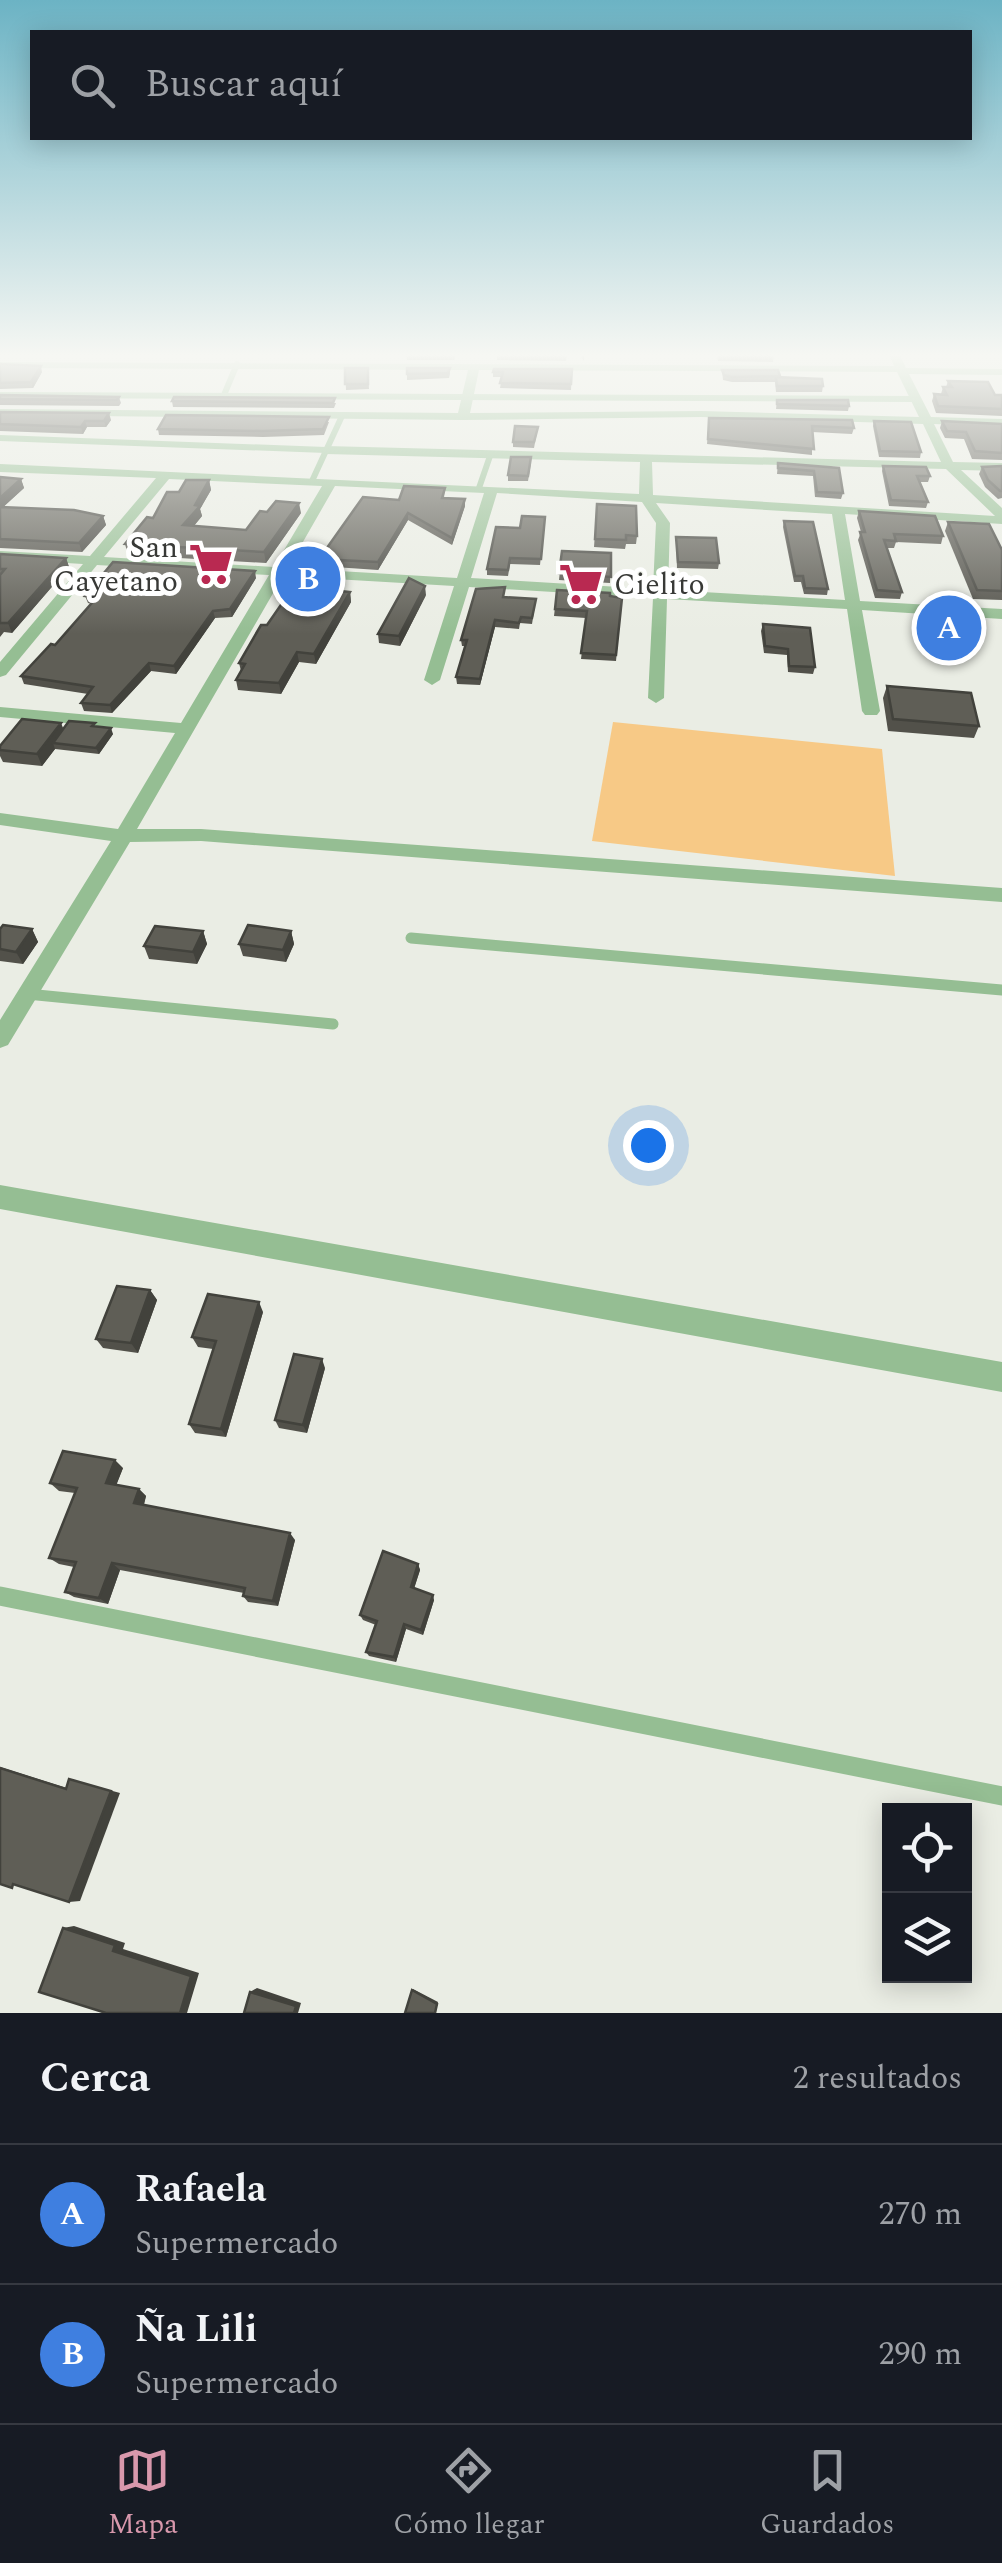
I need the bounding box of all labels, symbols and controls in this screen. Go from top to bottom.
search box [30,30,972,140]
text: Buscar aquí [145,56,342,114]
icon: search [65,58,120,113]
place label: San Cayetano [54,525,178,605]
supermarket icon: San Cayetano [187,540,235,588]
pin: B [276,542,340,616]
supermarket icon: Cielito [557,560,605,608]
place label: Cielito [614,562,705,608]
pin: A [916,590,982,666]
your location [623,1120,674,1171]
map controls [882,1803,972,1983]
button: locate [882,1803,972,1893]
button: layers [882,1893,972,1983]
text: Cerca [40,2047,151,2110]
text: 2 resultados [793,2054,962,2103]
text: Rafaela [135,2161,267,2219]
text: A [60,2190,85,2239]
text: 270 m [878,2190,962,2239]
text: Supermercado [135,2219,338,2268]
text: Ña Lili [135,2301,257,2359]
text: B [61,2330,84,2379]
text: 290 m [878,2330,962,2379]
text: Supermercado [135,2359,338,2408]
tab: Mapa [108,2443,178,2546]
tab: Cómo llegar [393,2443,545,2546]
tab: Guardados [760,2443,894,2546]

